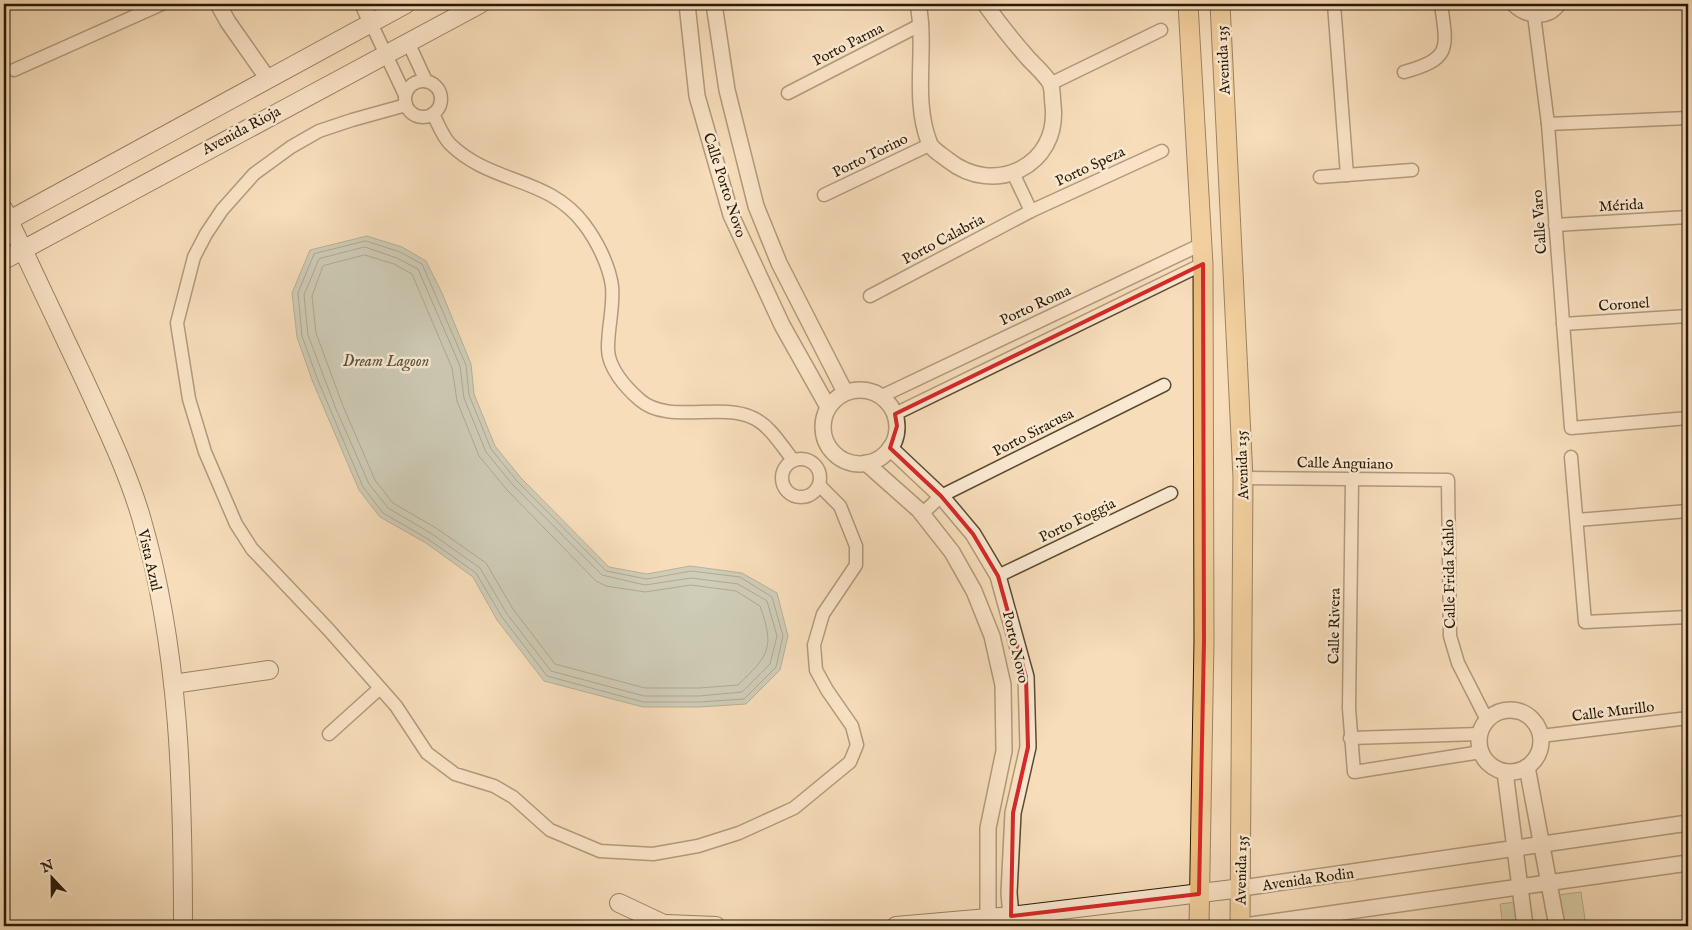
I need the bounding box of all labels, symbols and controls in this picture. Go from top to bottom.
street label: Porto Parma [810,18,887,70]
street label: Avenida 135 [1212,24,1235,96]
street label: Avenida Rioja [198,102,284,160]
street label: Porto Torino [829,129,911,182]
street label: Calle Porto Novo [699,130,750,240]
street label: Porto Speza [1052,142,1128,191]
street label: Calle Varo [1528,189,1551,255]
street label: Mérida [1598,195,1644,216]
street label: Porto Calabria [899,210,988,269]
street label: Porto Roma [997,281,1074,330]
street label: Coronel [1598,293,1651,316]
water label: Dream Lagoon [343,352,429,372]
street label: Porto Siracusa [990,404,1077,461]
street label: Avenida 135 [1232,429,1253,501]
street label: Calle Anguiano [1297,453,1393,474]
street label: Porto Foggia [1036,494,1119,547]
street label: Calle Frida Kahlo [1439,519,1460,629]
street label: Vista Azul [133,526,166,594]
street label: Calle Rivera [1324,587,1345,664]
street label: Porto Novo [998,609,1033,685]
street label: Calle Murillo [1571,697,1655,726]
street label: Avenida 135 [1231,834,1252,906]
north arrow [28,852,78,902]
text: N [38,856,56,878]
street label: Avenida Rodin [1260,864,1355,895]

